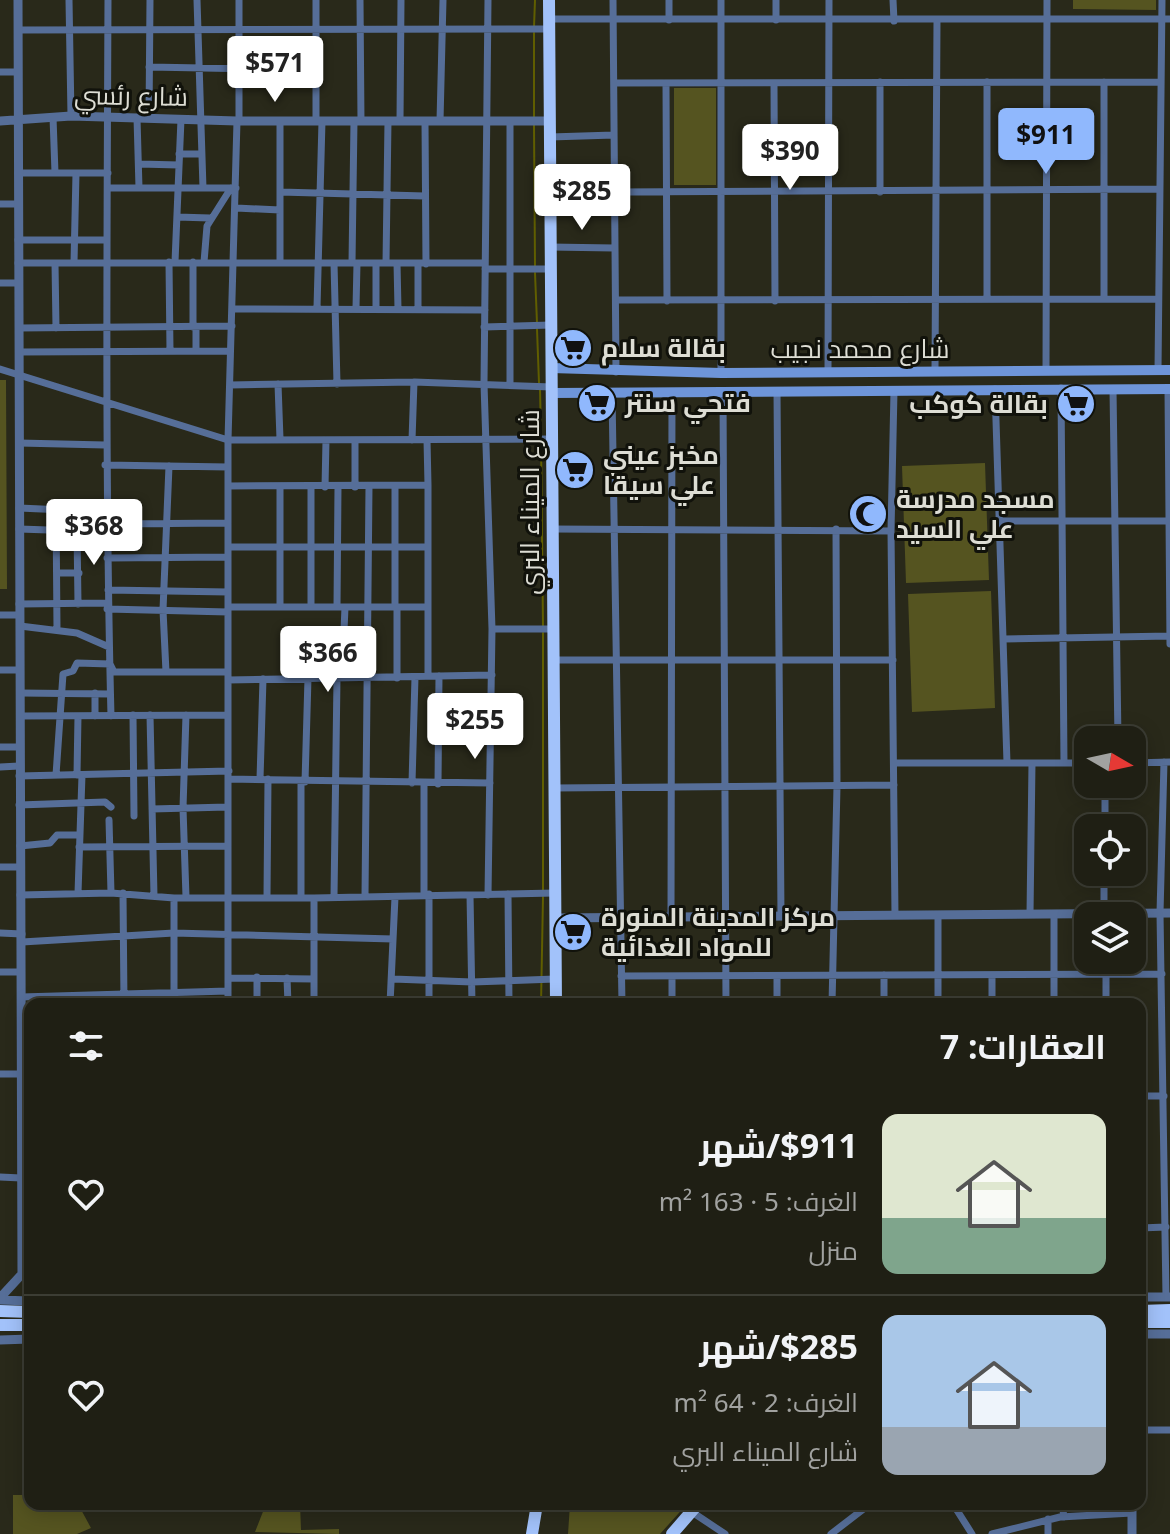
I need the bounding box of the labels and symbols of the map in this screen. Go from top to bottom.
pin: $571 [228,36,322,104]
street label: شارع رئسي [74,76,188,116]
pin: $911 [999,108,1093,176]
pin: $390 [743,124,837,192]
pin: $285 [535,164,629,232]
supermarket icon: بقالة سلام [552,327,594,369]
place label: بقالة سلام [601,329,726,366]
street label: شارع محمد نجيب [770,330,950,366]
supermarket icon: فتحي سنتر [576,382,618,424]
supermarket icon: بقالة كوكب [1055,383,1097,425]
place label: فتحي سنتر [624,384,751,424]
place label: بقالة كوكب [909,385,1048,421]
street label: شارع الميناء البري [511,409,550,595]
place label: مخبز عيني علي سيقا [603,436,719,506]
supermarket icon: مخبز عيني علي سيقا [554,449,596,491]
place label: مسجد مدرسة علي السيد [896,480,1055,550]
mosque icon: مسجد مدرسة علي السيد [847,493,889,535]
pin: $368 [47,499,141,567]
pin: $366 [281,626,375,694]
pin: $255 [428,693,522,761]
north arrow [1074,726,1146,798]
place label: مركز المدينة المنورة للمواد الغذائية [601,898,835,964]
supermarket icon: مركز المدينة المنورة للمواد الغذائية [552,911,594,953]

